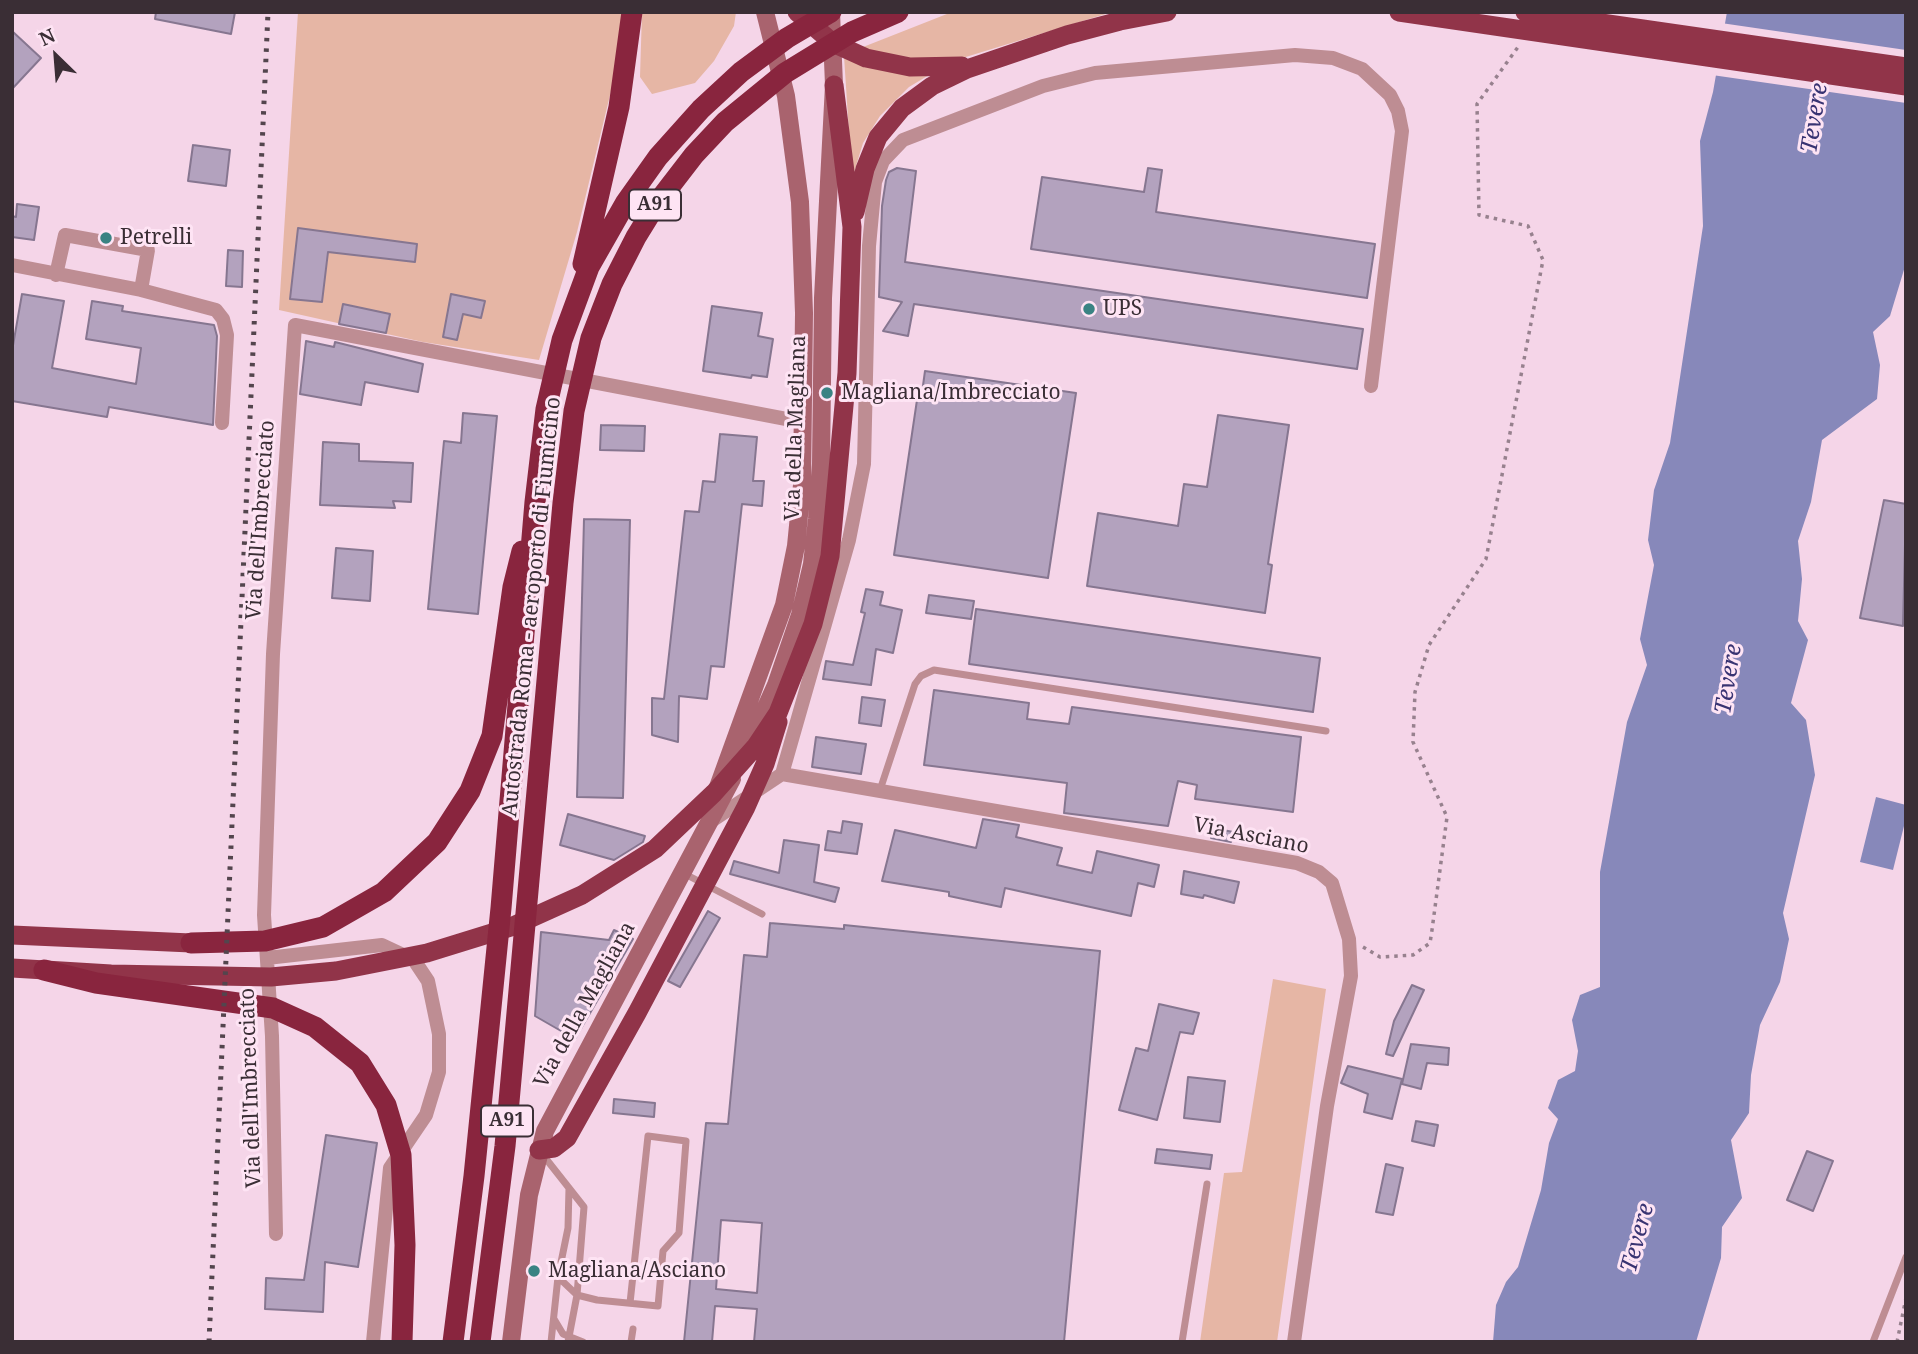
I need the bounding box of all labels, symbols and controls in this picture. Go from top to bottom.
north arrow [21,21,91,91]
text: N [35,22,59,52]
water label: Tevere [1796,81,1834,155]
road number: A91 [629,190,681,220]
place label: Petrelli [120,225,192,251]
marker: Petrelli [98,230,114,246]
place label: UPS [1103,296,1142,322]
marker: UPS [1081,301,1097,317]
street label: Via della Magliana [780,335,812,521]
place label: Magliana/Imbrecciato [841,380,1061,406]
marker: Magliana/Imbrecciato [819,385,835,401]
street label: Autostrada Roma - aeroporto di Fiumicino [497,396,567,818]
street label: Via dell'Imbrecciato [241,419,281,621]
water label: Tevere [1710,642,1748,716]
street label: Via Asciano [1191,812,1311,860]
street label: Via della Magliana [529,918,641,1092]
street label: Via dell'Imbrecciato [235,988,267,1188]
road number: A91 [481,1106,533,1136]
water label: Tevere [1616,1201,1660,1275]
place label: Magliana/Asciano [548,1258,726,1284]
marker: Magliana/Asciano [526,1263,542,1279]

